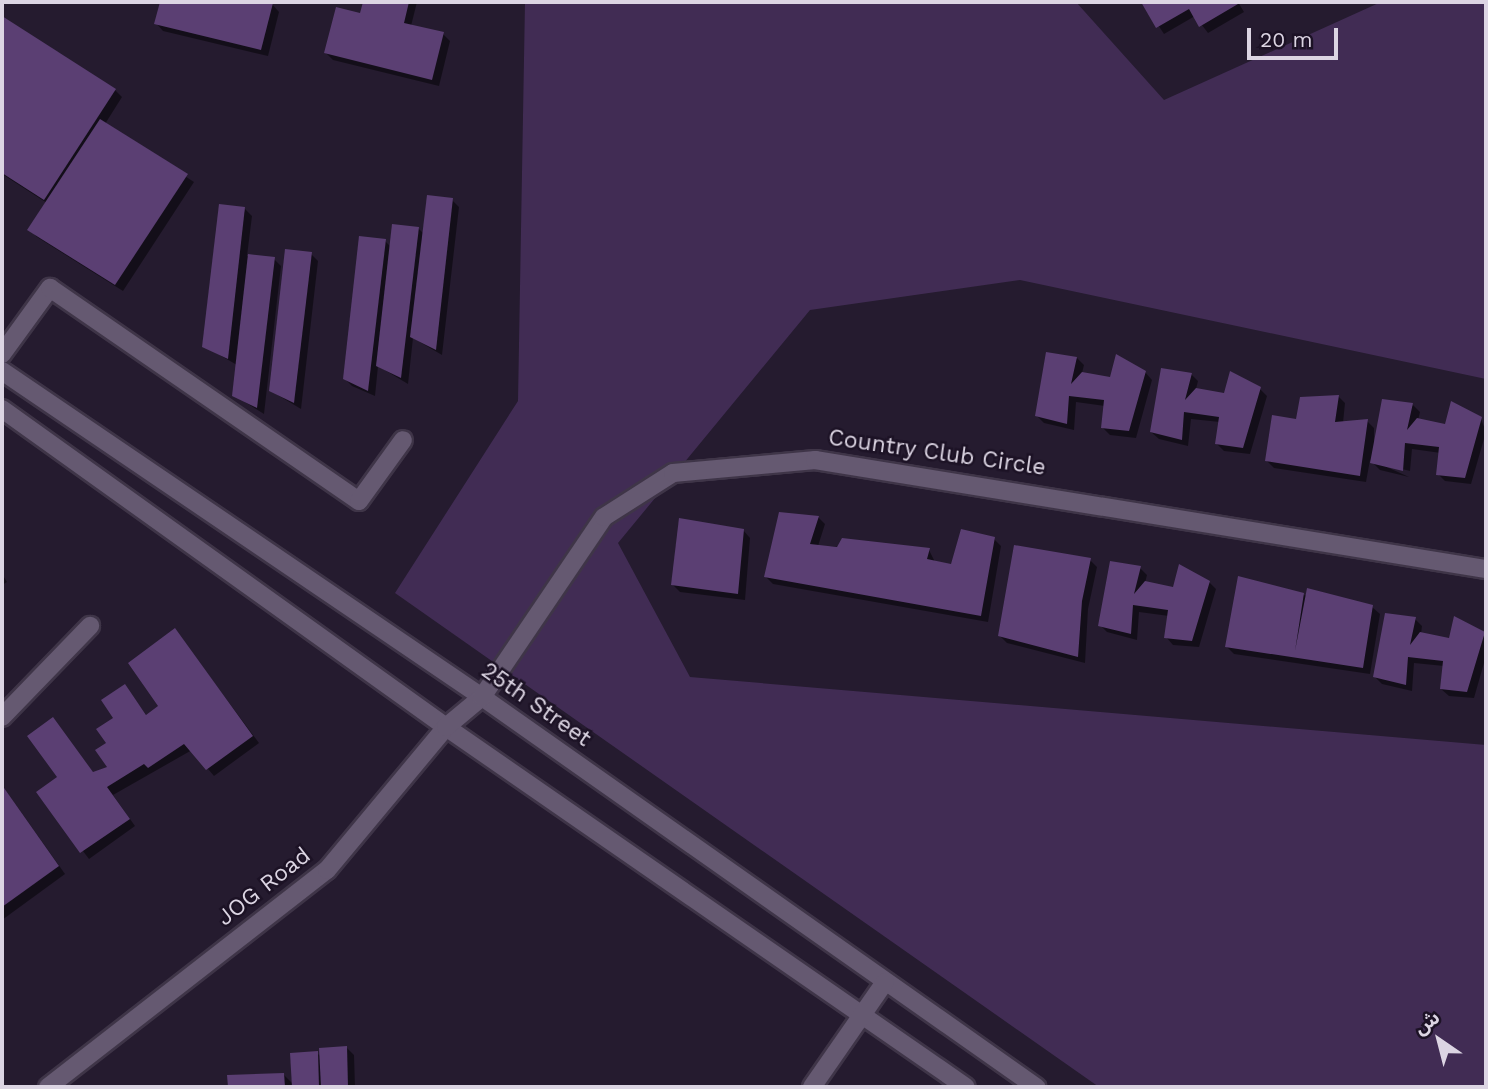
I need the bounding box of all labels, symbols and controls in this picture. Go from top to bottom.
scale bar [1250,14,1341,58]
text: 20 m [1260,27,1312,52]
street label: Country Club Circle [826,424,1048,482]
street label: 25th Street [476,657,596,753]
street label: JOG Road [212,842,316,932]
north arrow [1404,1005,1474,1075]
text: ش [1409,1006,1444,1039]

